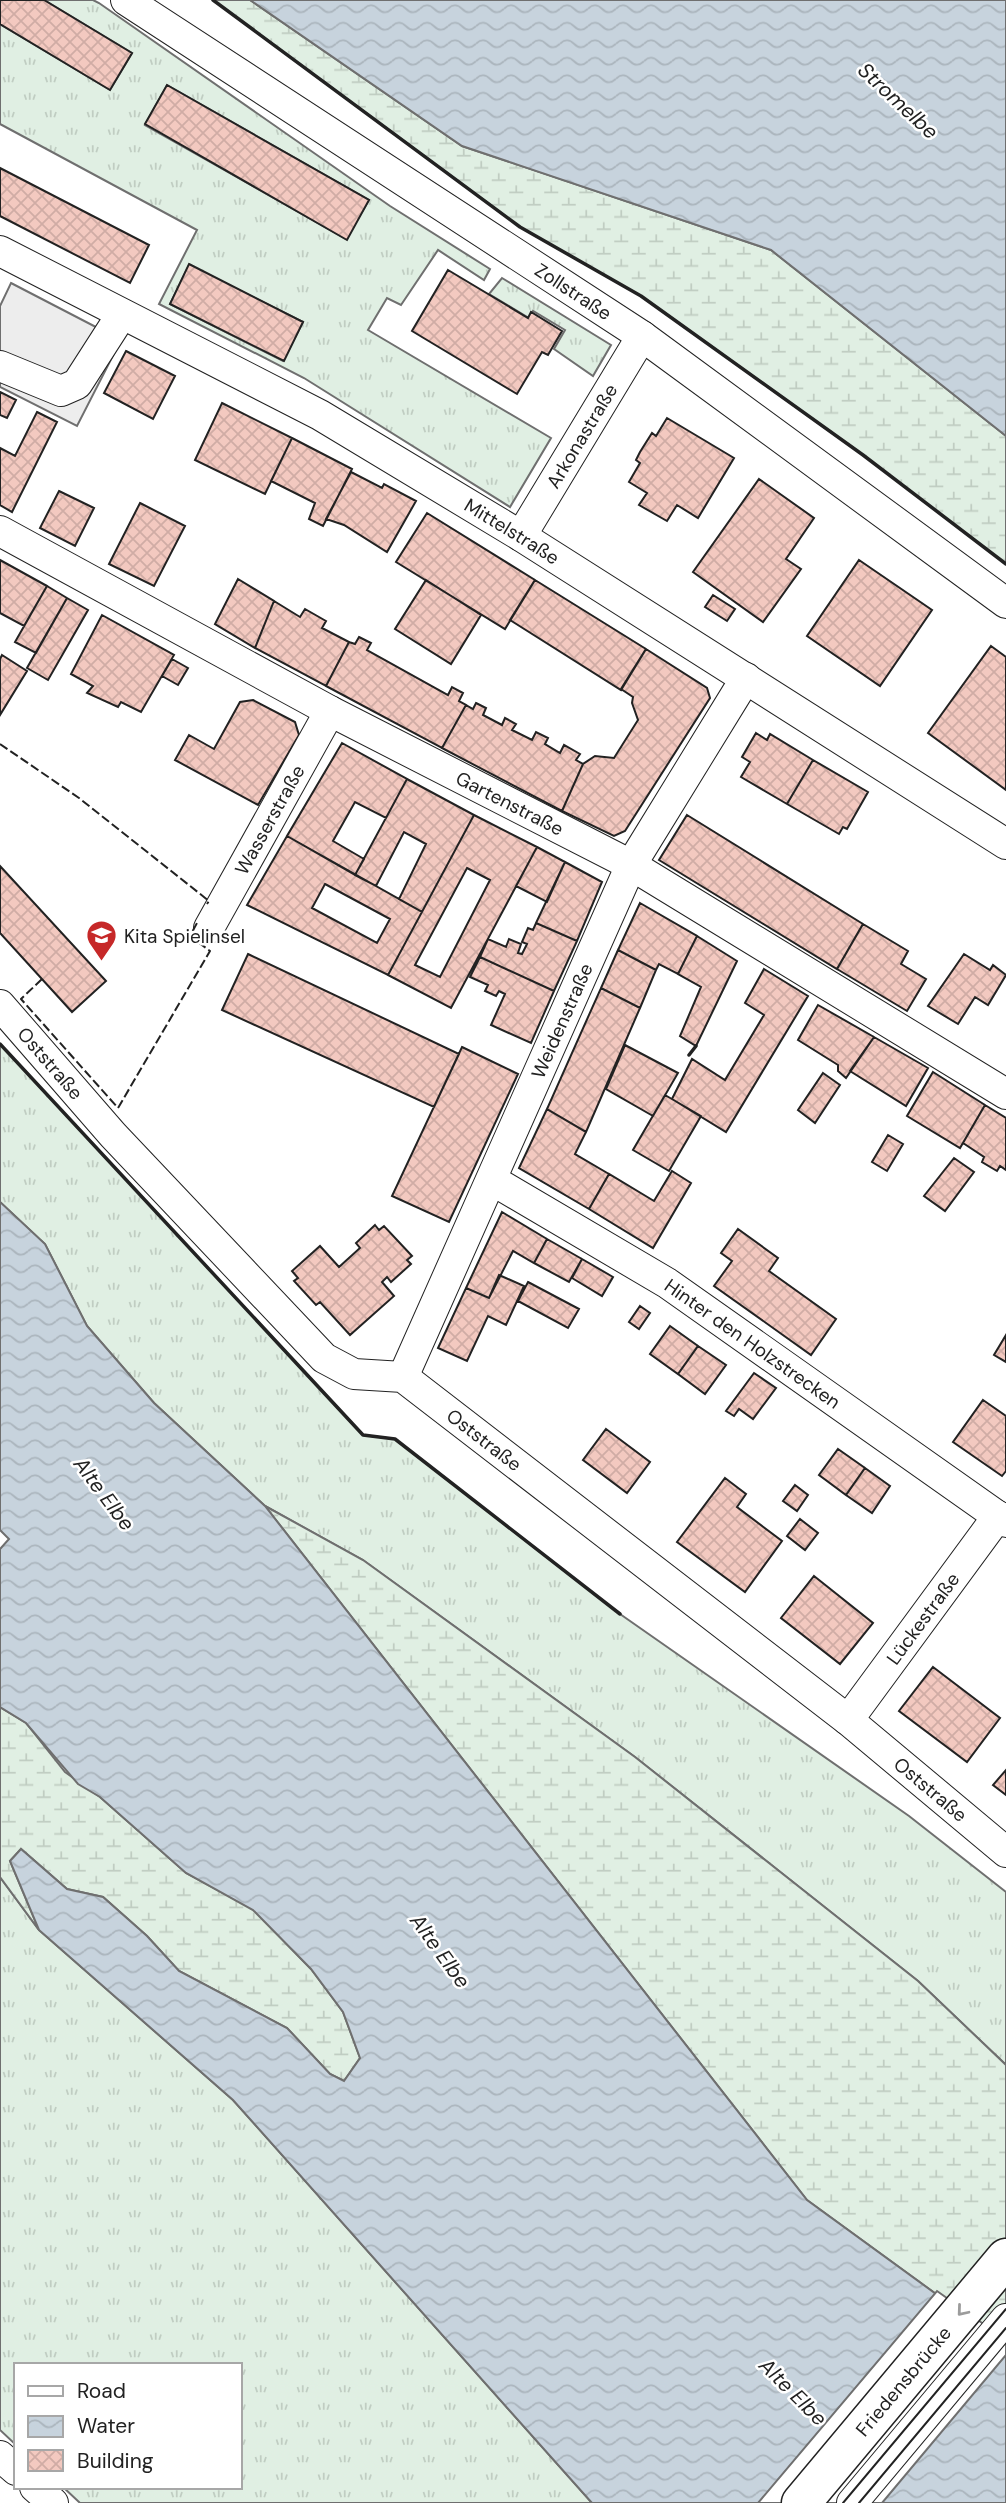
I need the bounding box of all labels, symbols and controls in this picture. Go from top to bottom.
water label: Stromelbe [852,57,944,146]
street label: Zollstraße [530,257,617,326]
street label: Arkonastraße [540,379,623,493]
street label: Mittelstraße [460,492,564,570]
street label: Wasserstraße [229,760,310,879]
street label: Gartenstraße [452,765,568,841]
school or university icon: Kita Spielinsel [84,919,118,963]
place label: Kita Spielinsel [124,924,245,949]
street label: Weidenstraße [525,959,598,1082]
street label: Oststraße [12,1022,89,1105]
street label: Hinter den Holzstrecken [660,1273,846,1414]
street label: Oststraße [442,1403,527,1477]
water label: Alte Elbe [66,1451,141,1537]
street label: Lückestraße [880,1567,965,1670]
street label: Oststraße [889,1751,973,1827]
water label: Alte Elbe [403,1907,476,1994]
one-way arrow [958,2302,970,2315]
street label: Friedensbrücke [850,2321,956,2441]
water label: Alte Elbe [752,2351,833,2432]
legend [14,2363,242,2489]
text: Road [77,2377,126,2405]
text: Water [77,2412,135,2440]
text: Building [77,2447,154,2475]

